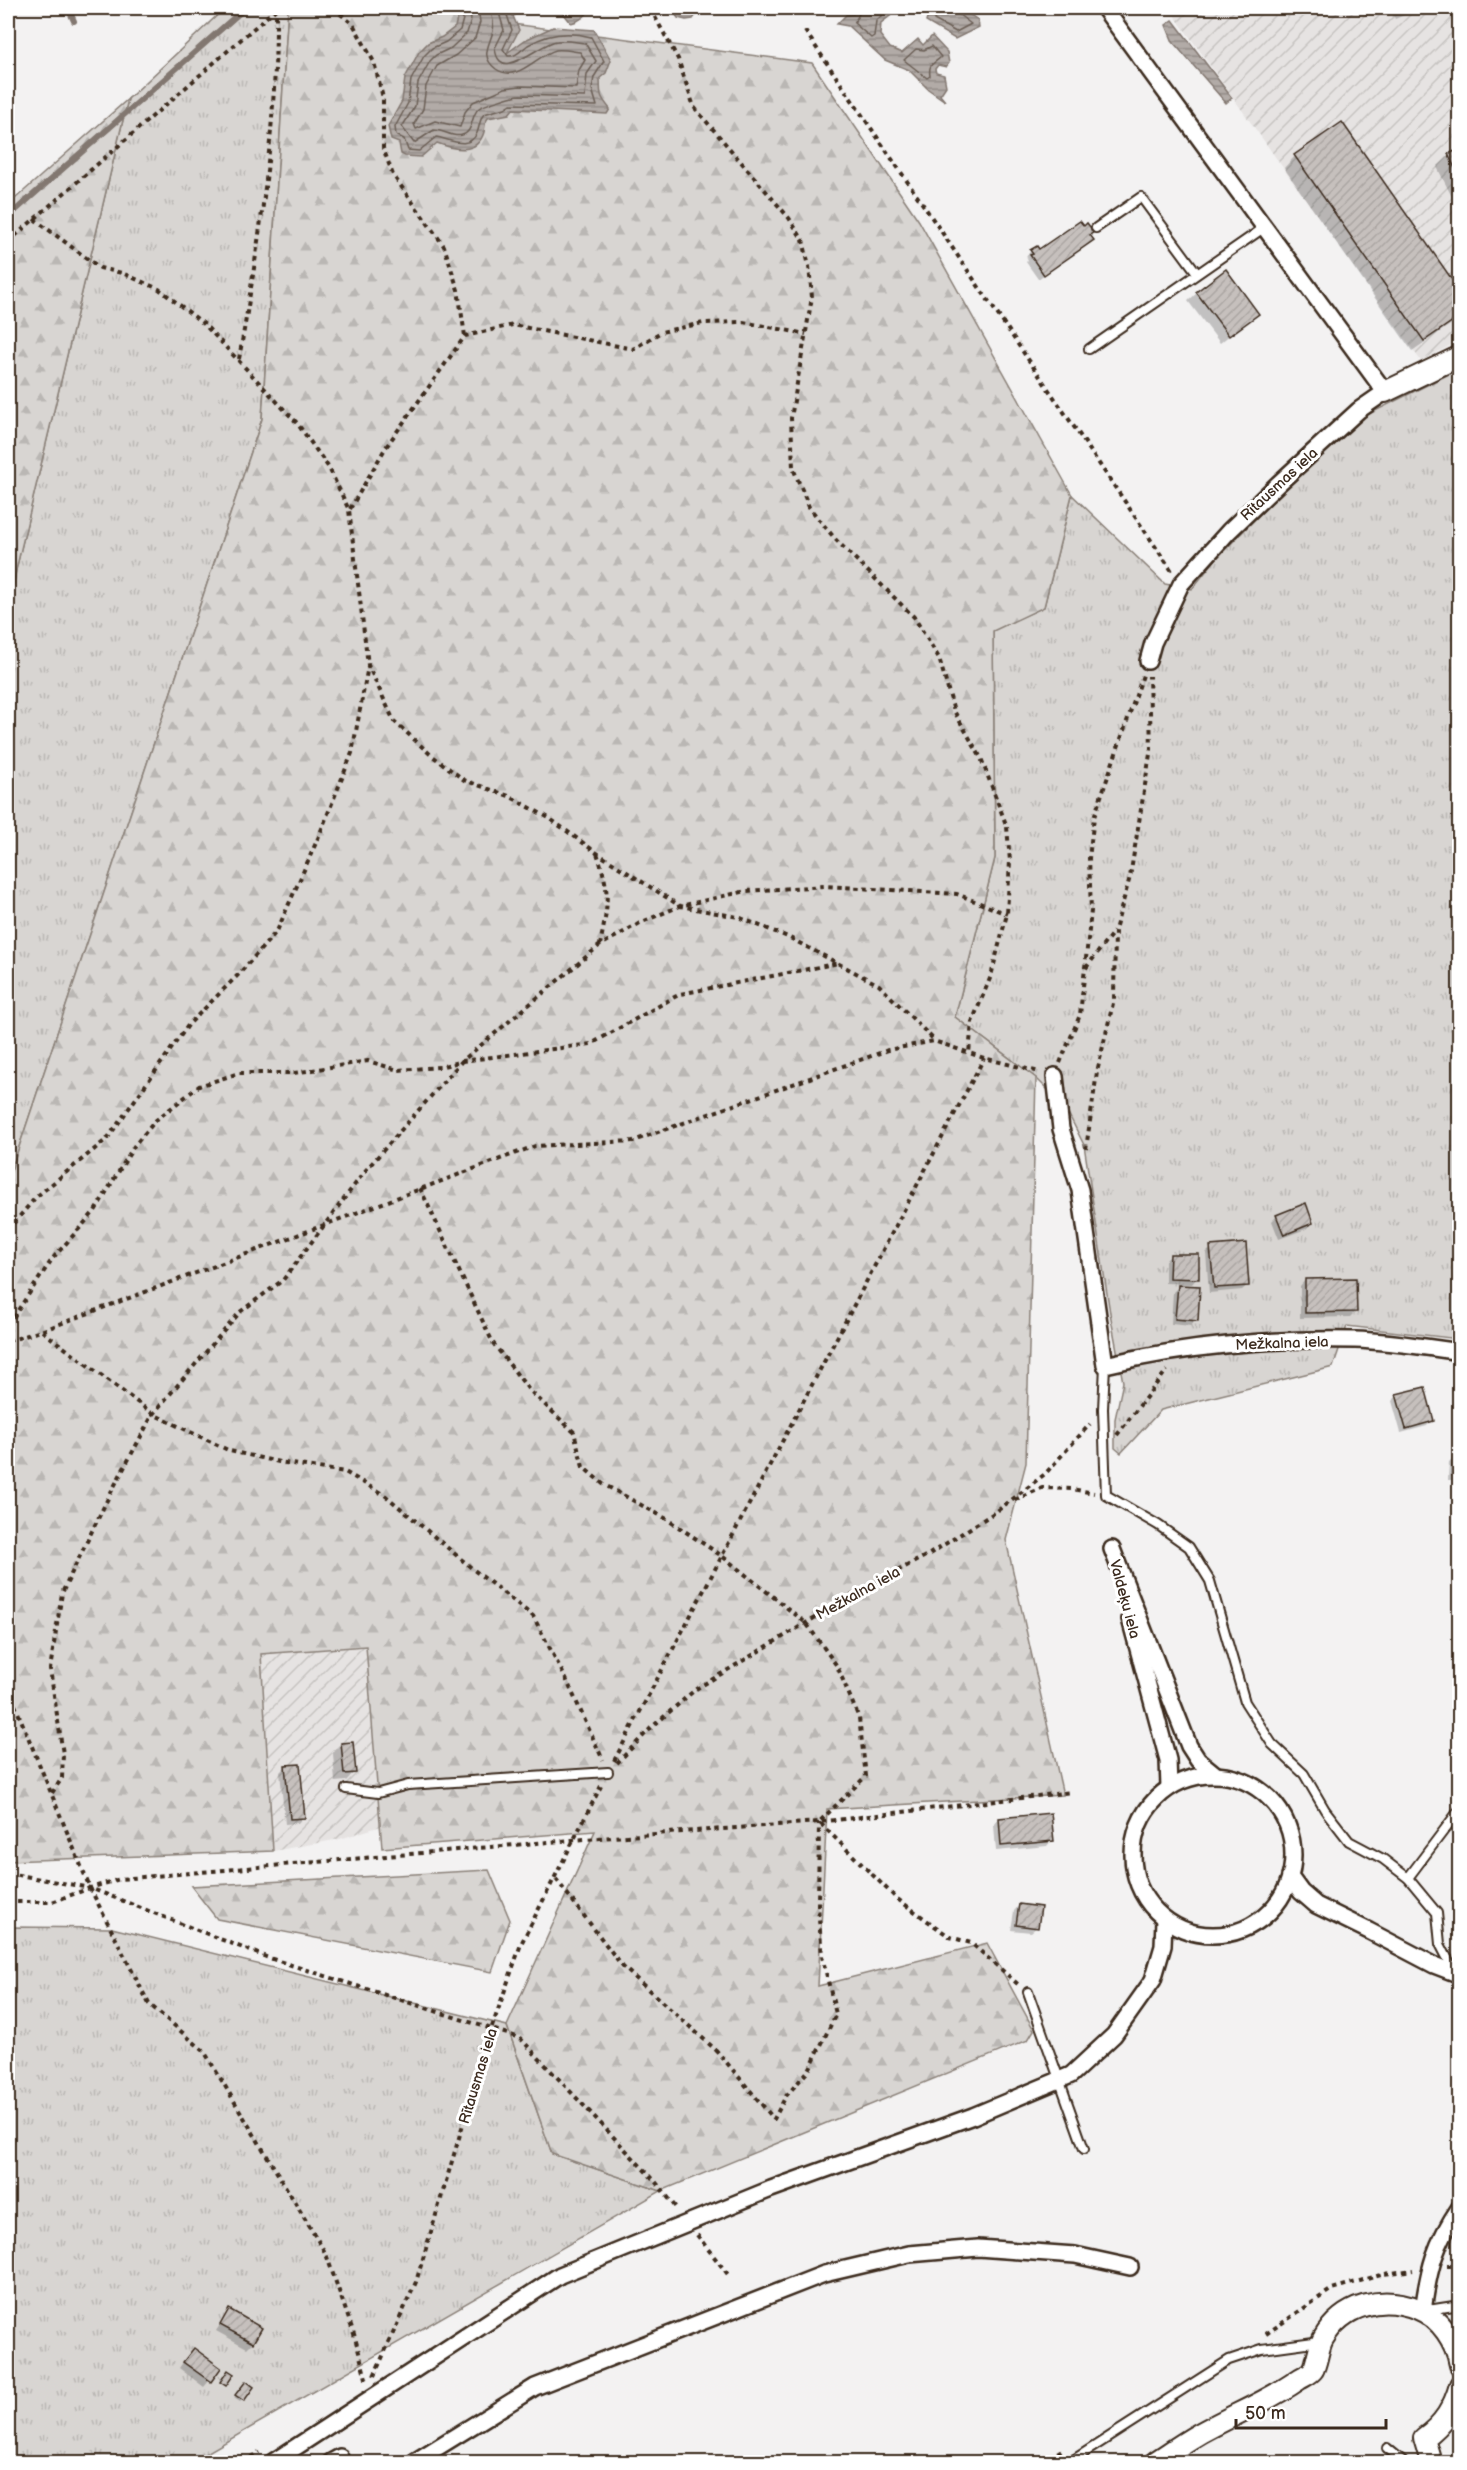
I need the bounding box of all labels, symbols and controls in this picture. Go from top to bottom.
street label: Rītausmas iela [1237,444,1322,525]
street label: Mežkalna iela [1235,1332,1329,1355]
street label: Valdeķu iela [1105,1558,1144,1641]
street label: Mežkalna iela [813,1562,904,1624]
street label: Rītausmas iela [455,2026,502,2126]
scale bar [1236,2392,1386,2430]
text: 50 m [1245,2403,1286,2424]

